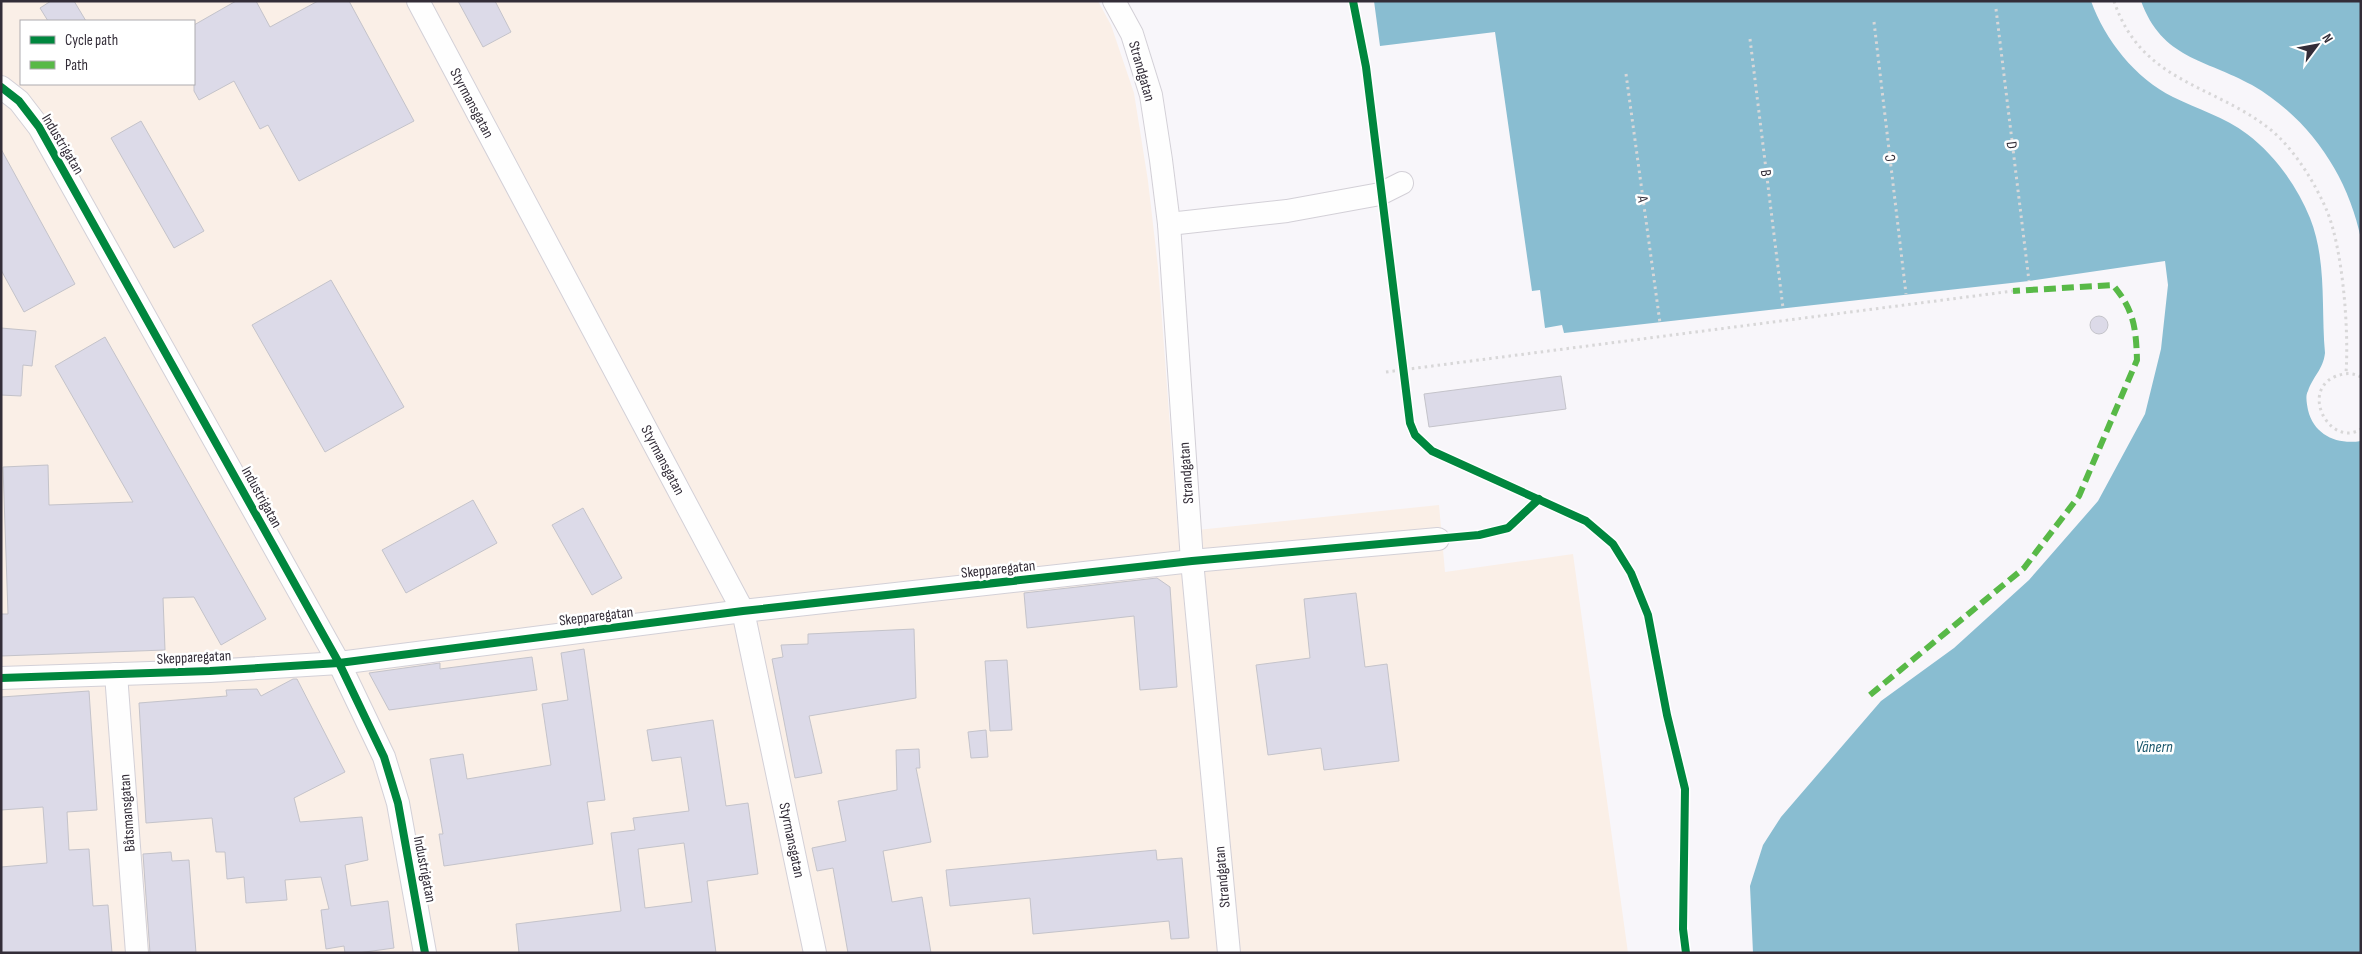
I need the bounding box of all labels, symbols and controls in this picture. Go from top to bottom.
legend [20,20,195,85]
north arrow [2292,20,2342,70]
text: Cycle path [65,31,118,50]
text: N [2318,31,2337,46]
street label: Strandgatan [1124,39,1159,103]
text: Path [65,56,88,75]
street label: Styrmansgatan [445,65,498,141]
street label: Industrigatan [37,111,88,178]
street label: D [2002,140,2021,150]
street label: C [1881,153,1900,163]
street label: B [1756,169,1775,178]
street label: A [1633,194,1652,204]
street label: Styrmansgatan [636,422,689,498]
street label: Strandgatan [1175,441,1198,504]
street label: Industrigatan [237,463,286,531]
street label: Skepparegatan [960,556,1036,583]
street label: Skepparegatan [558,603,634,630]
street label: Skepparegatan [156,646,232,669]
water label: Vänern [2135,738,2173,757]
street label: Båtsmansgatan [115,774,140,852]
street label: Styrmansgatan [774,801,809,880]
street label: Industrigatan [409,834,440,904]
street label: Strandgatan [1210,845,1235,909]

